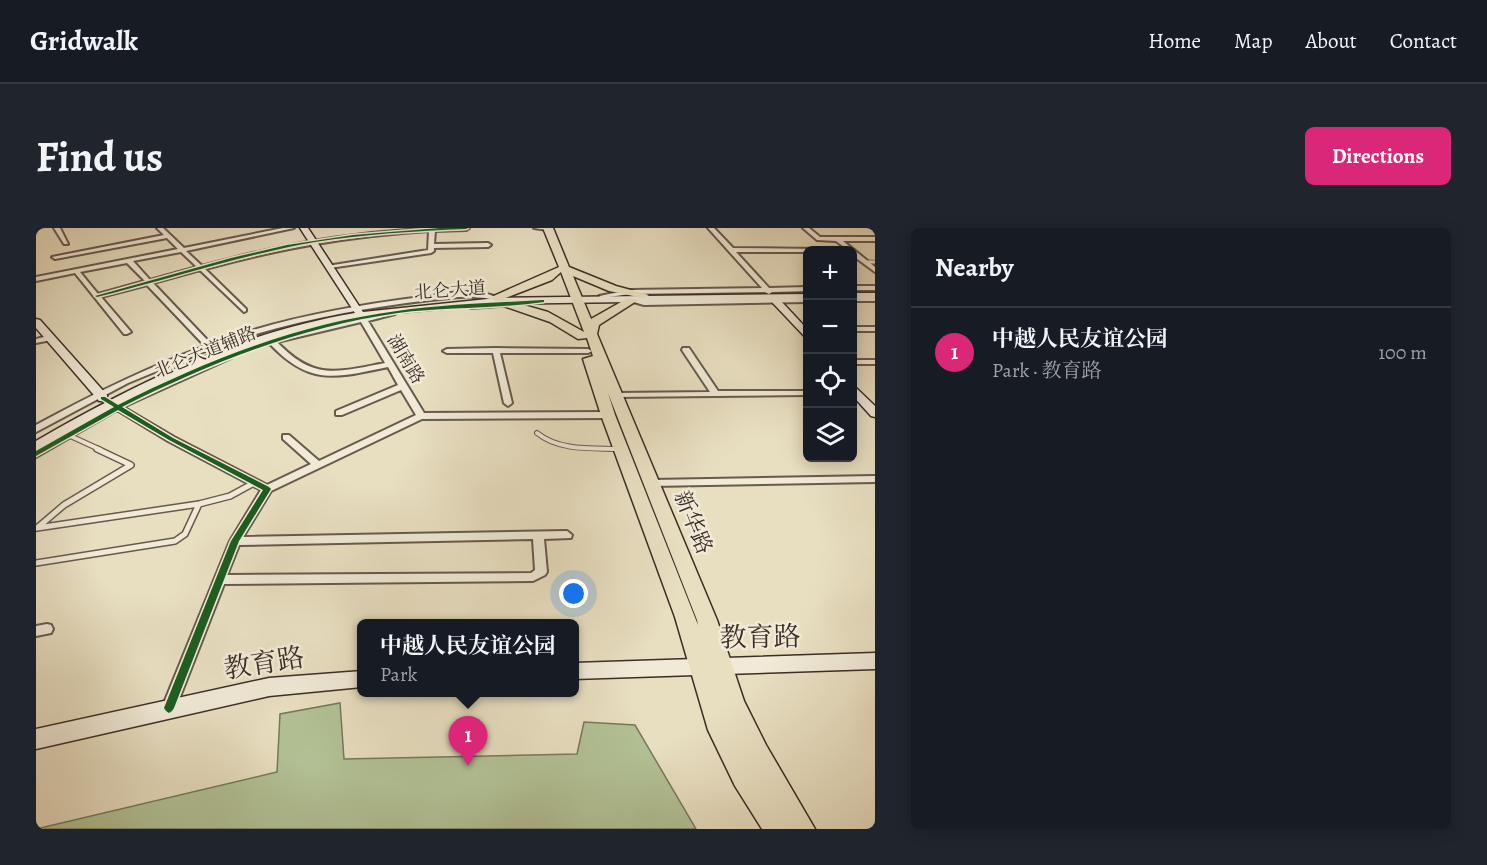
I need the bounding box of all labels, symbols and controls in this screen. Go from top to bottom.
text: Gridwalk [30,22,138,60]
text: Home [1148,27,1201,55]
text: Map [1234,27,1272,55]
text: About [1305,27,1357,55]
text: Contact [1390,27,1457,55]
button: Directions [1305,127,1451,185]
text: Find us [36,128,163,185]
map controls [803,246,857,462]
button: + [803,246,857,300]
text: Nearby [935,250,1014,285]
street label: 北仑大道 [413,276,487,304]
button: − [803,300,857,354]
street label: 北仑大道辅路 [150,321,260,383]
text: 中越人民友谊公园 [992,324,1168,354]
street label: 湖南路 [382,330,430,388]
text: 1 [951,339,958,366]
text: 100 m [1378,339,1427,366]
button: locate [803,354,857,408]
text: Park · 教育路 [992,357,1101,384]
button: layers [803,408,857,462]
street label: 新华路 [667,486,719,559]
your location [559,579,588,608]
street label: 教育路 [719,618,801,656]
popup [357,619,579,697]
text: 中越人民友谊公园 [380,631,556,661]
street label: 教育路 [221,639,307,687]
text: Park [380,661,418,688]
pin: 1 [448,716,488,766]

